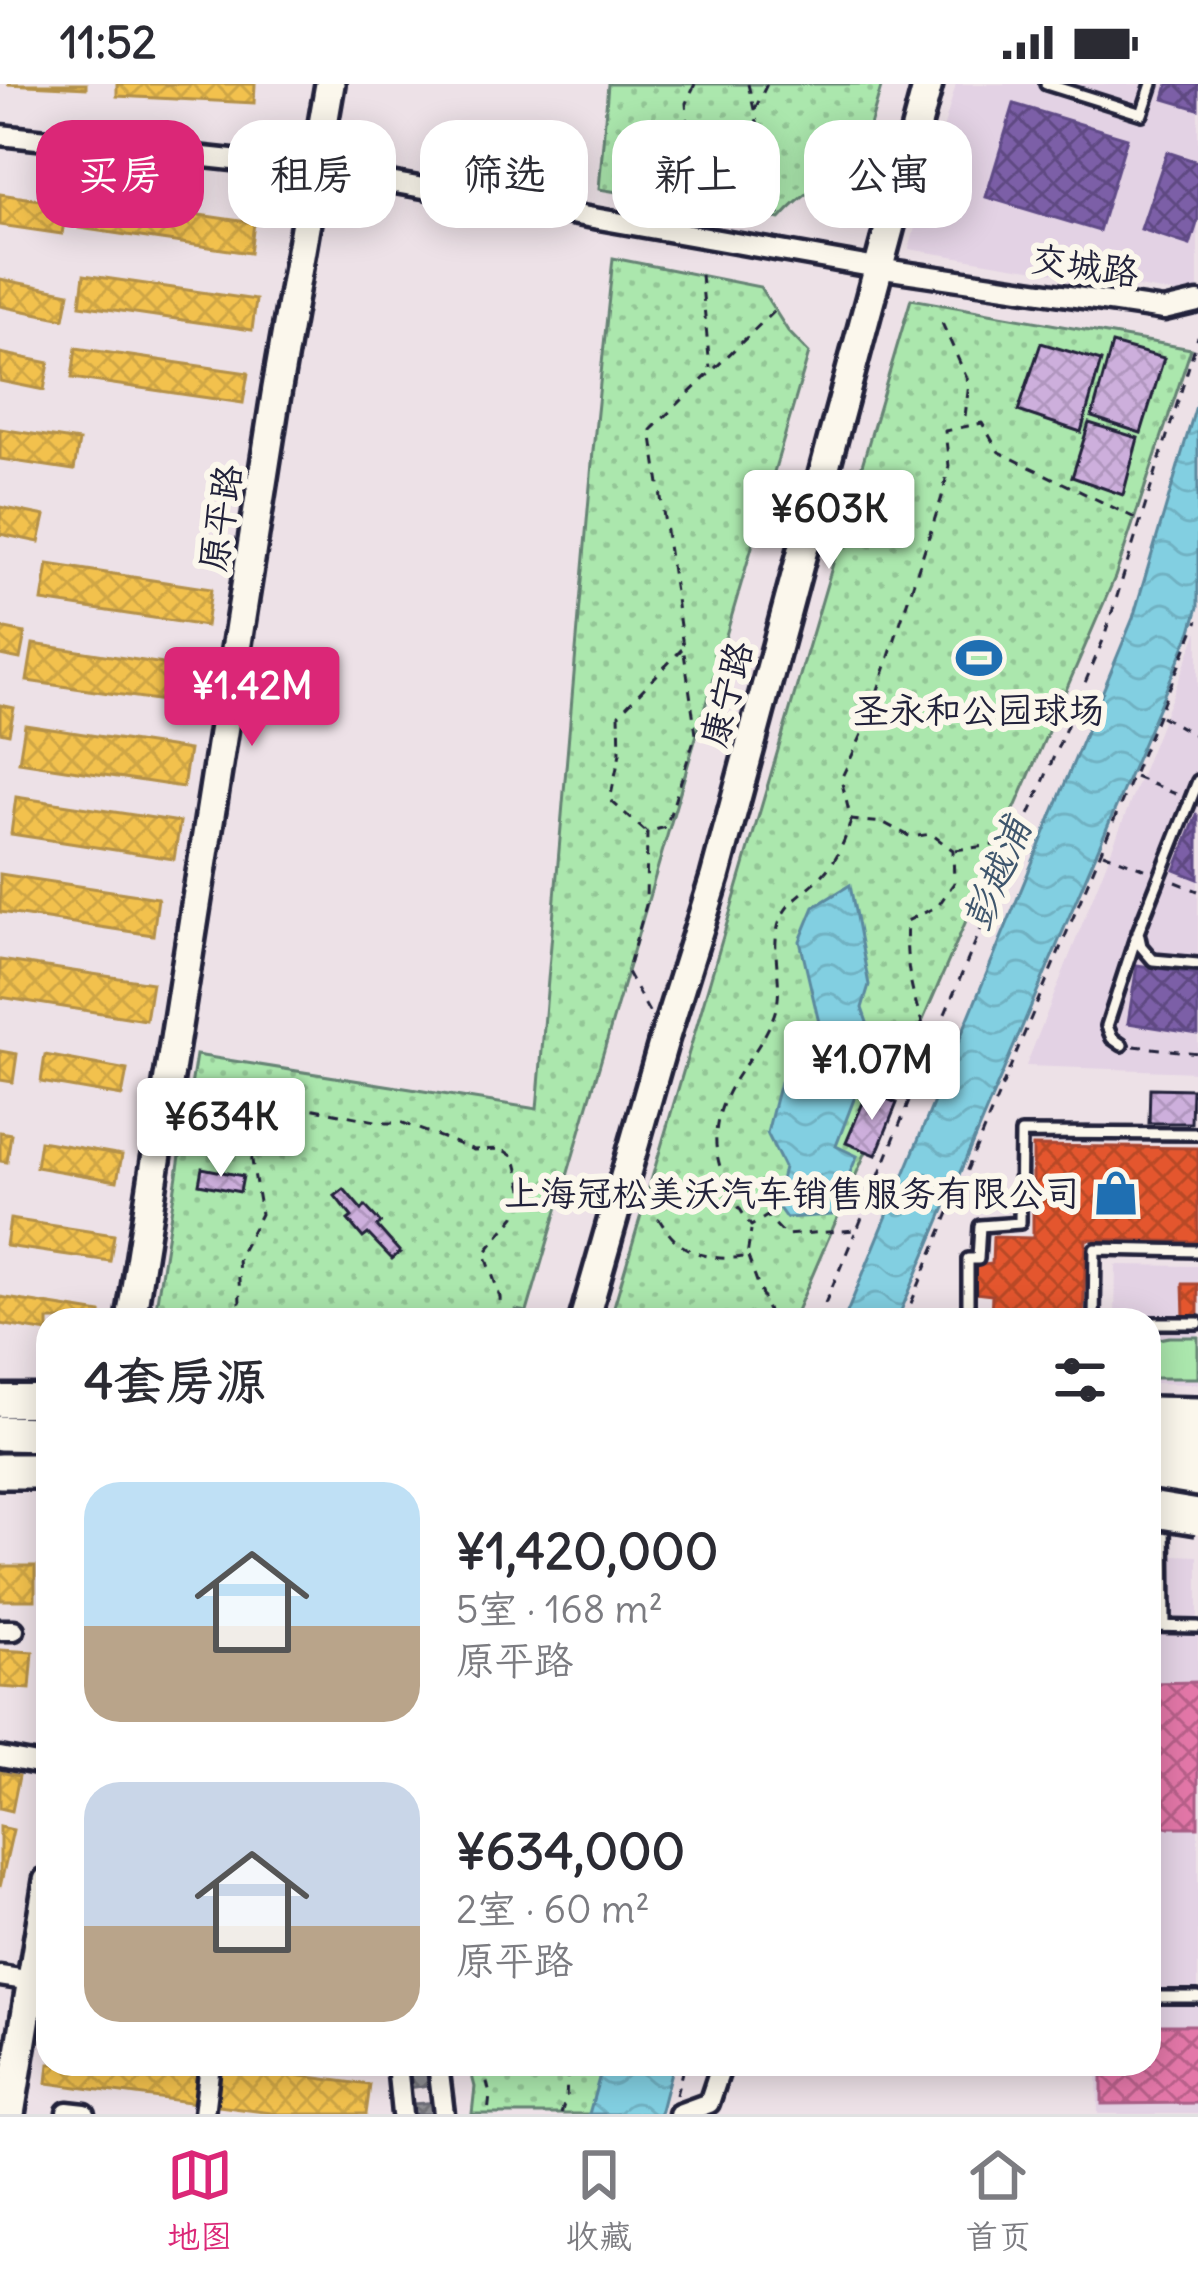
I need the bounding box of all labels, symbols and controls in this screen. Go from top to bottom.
text: 11:52 [60,14,156,70]
chip: 买房 [36,120,204,228]
chip: 租房 [228,120,396,228]
chip: 筛选 [420,120,588,228]
chip: 新上 [612,120,780,228]
chip: 公寓 [804,120,972,228]
street label: 交城路 [1028,236,1142,295]
street label: 原平路 [190,461,251,575]
pin: ¥603K [745,470,913,572]
text: ¥603K [770,484,888,533]
sports icon: 圣永和公园球场 [954,633,1004,683]
street label: 康宁路 [691,636,762,752]
pin: ¥1.42M [154,647,350,749]
text: ¥1.42M [191,661,313,710]
place label: 圣永和公园球场 [853,688,1105,733]
water label: 彭越浦 [952,806,1043,938]
pin: ¥1.07M [774,1021,970,1123]
text: ¥1.07M [811,1035,933,1084]
pin: ¥634K [137,1078,305,1180]
text: ¥634K [164,1092,278,1141]
shop icon: 上海冠松美沃汽车销售服务有限公司 [1091,1168,1141,1218]
place label: 上海冠松美沃汽车销售服务有限公司 [504,1171,1080,1216]
icon: filters [1047,1347,1113,1413]
text: 4套房源 [84,1349,266,1413]
text: ¥1,420,000 [456,1519,718,1583]
icon: home [180,1530,324,1674]
text: 5室 · 168 m² [456,1585,663,1634]
text: 原平路 [456,1636,573,1685]
text: ¥634,000 [456,1819,685,1883]
icon: home [180,1830,324,1974]
text: 2室 · 60 m² [456,1885,650,1934]
text: 原平路 [456,1936,573,1985]
tab: 地图 [167,2142,233,2257]
tab: 收藏 [566,2142,632,2257]
tab: 首页 [965,2142,1031,2257]

